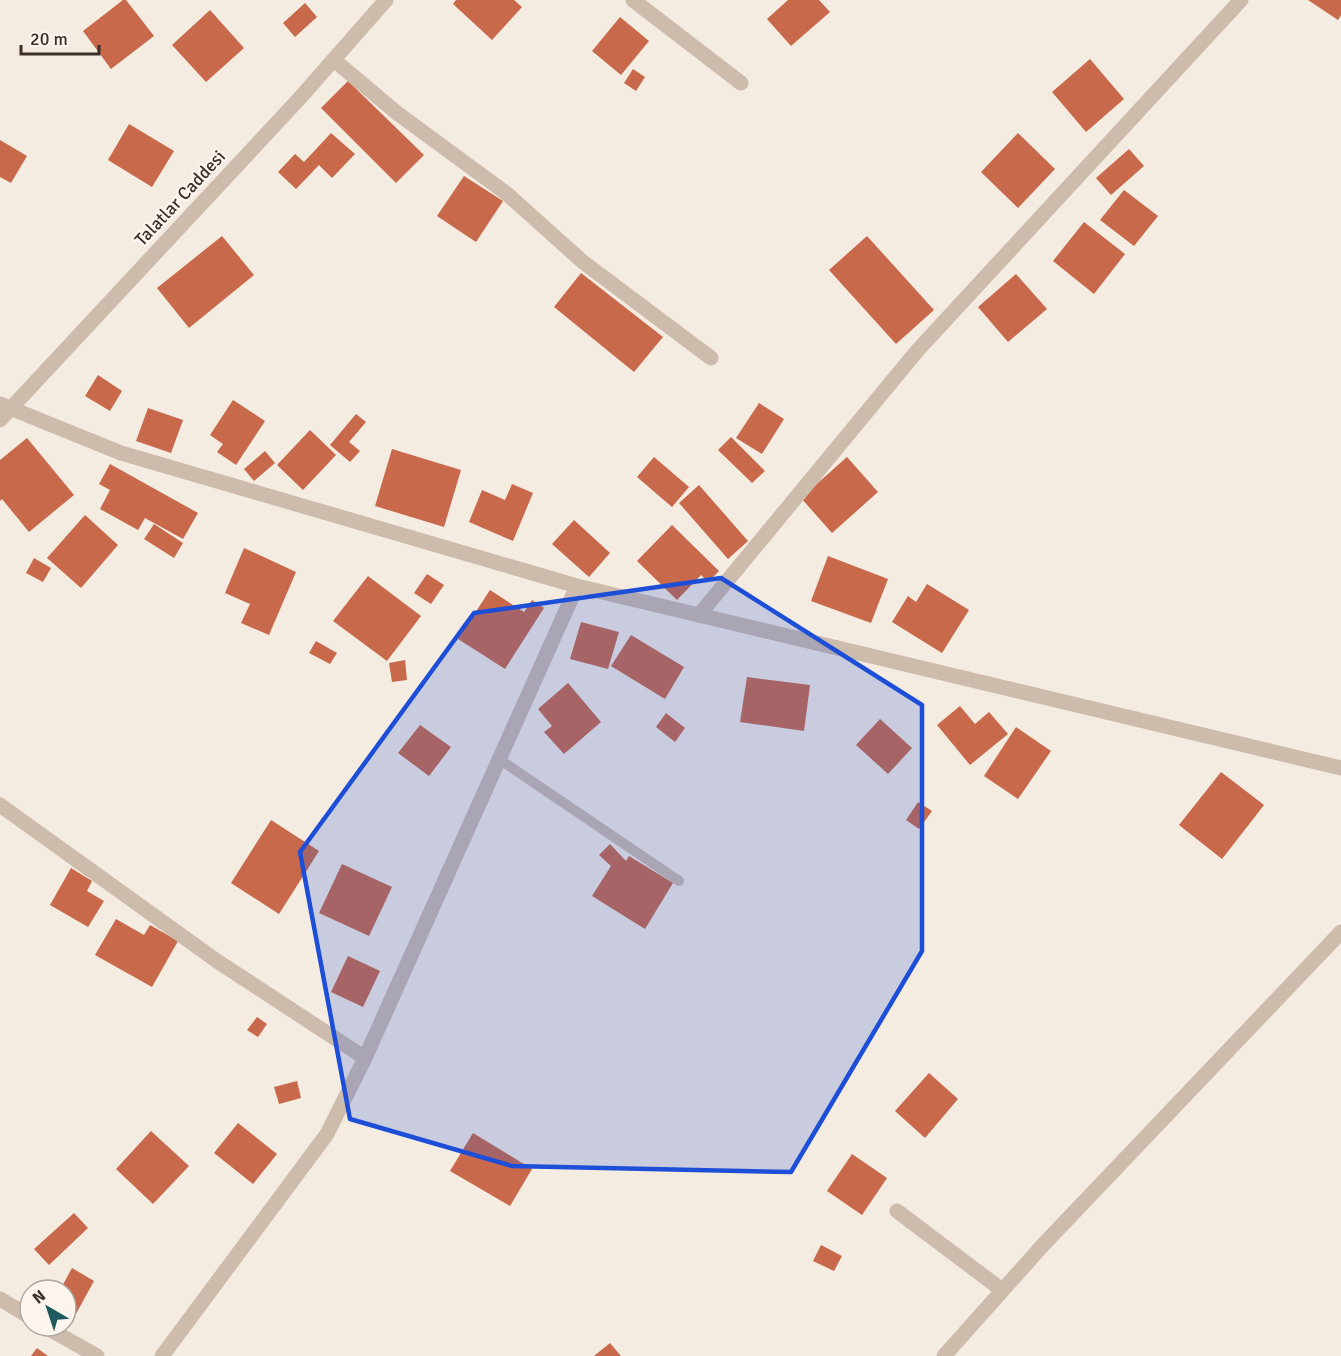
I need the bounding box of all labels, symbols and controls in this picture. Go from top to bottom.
scale bar [21,18,99,56]
text: 20 m [30,28,68,50]
street label: Talatlar Caddesi [130,146,230,250]
north arrow [18,1278,78,1338]
text: N [29,1286,50,1308]

